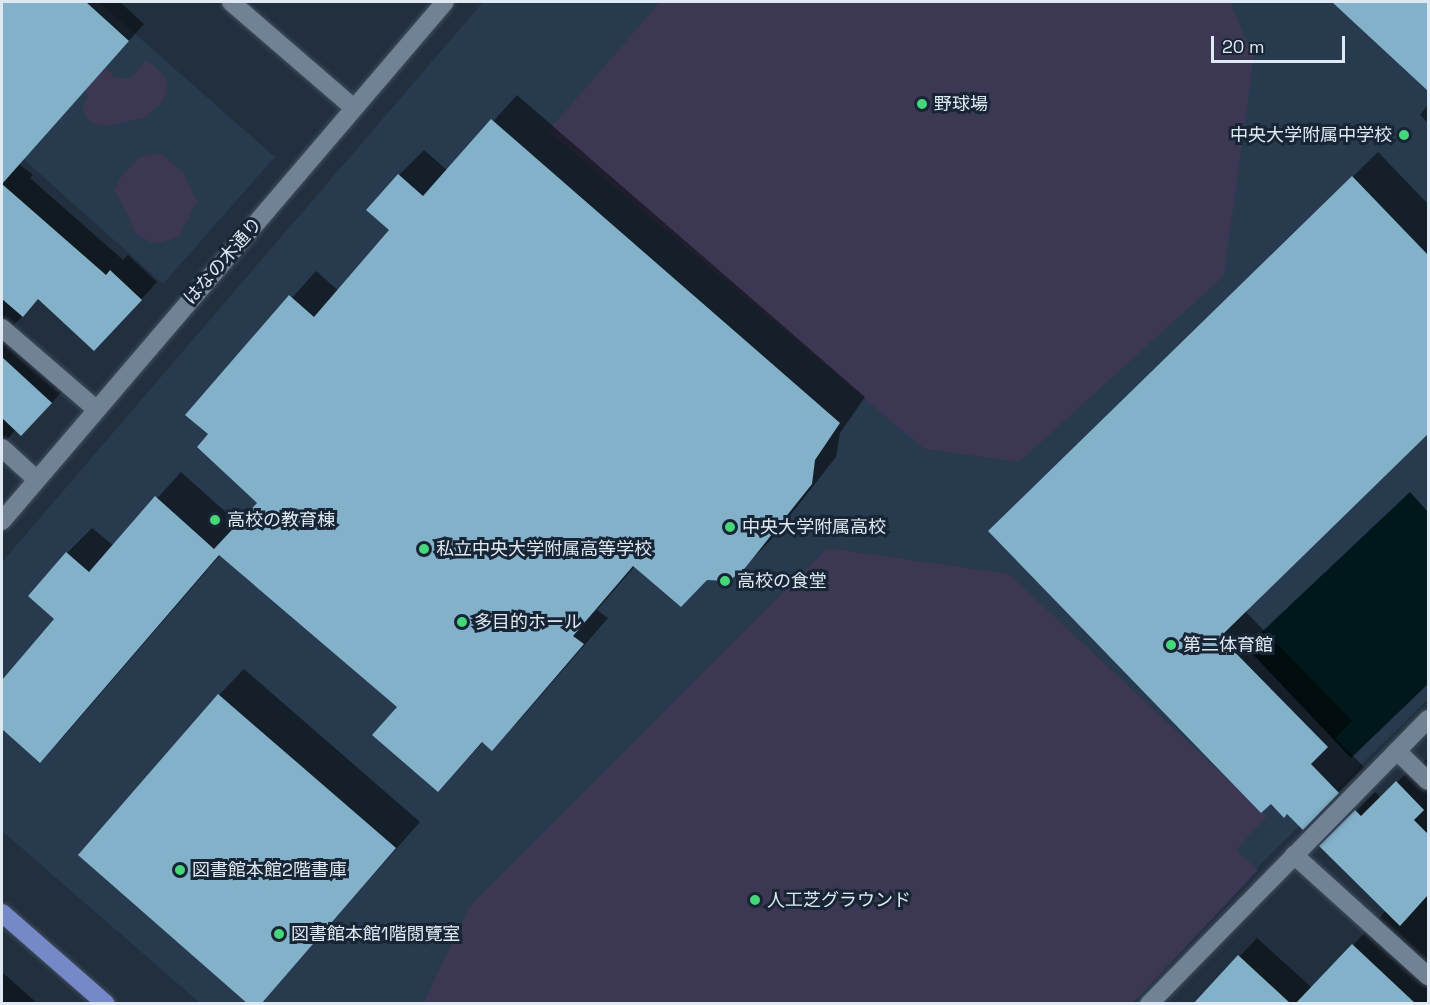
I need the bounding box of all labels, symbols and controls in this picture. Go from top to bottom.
scale bar [1214,24,1348,62]
text: 20 m [1222,35,1265,58]
place label: 野球場 [934,93,988,115]
marker: 野球場 [915,97,929,111]
place label: 中央大学附属中学校 [1230,124,1392,146]
marker: 中央大学附属中学校 [1397,128,1411,142]
street label: はなの木通り [179,213,267,309]
place label: 高校の教育棟 [227,509,335,531]
marker: 高校の教育棟 [208,513,222,527]
place label: 中央大学附属高校 [742,516,886,538]
marker: 中央大学附属高校 [723,520,737,534]
place label: 私立中央大学附属高等学校 [436,538,652,560]
marker: 私立中央大学附属高等学校 [417,542,431,556]
place label: 高校の食堂 [737,570,827,592]
marker: 高校の食堂 [718,574,732,588]
place label: 多目的ホール [474,611,582,633]
marker: 多目的ホール [455,615,469,629]
place label: 第二体育館 [1183,634,1273,656]
marker: 第二体育館 [1164,638,1178,652]
place label: 図書館本館2階書庫 [192,859,347,881]
marker: 図書館本館2階書庫 [173,863,187,877]
place label: 人工芝グラウンド [767,889,911,911]
marker: 人工芝グラウンド [748,893,762,907]
place label: 図書館本館1階閱覽室 [291,923,461,945]
marker: 図書館本館1階閱覽室 [272,927,286,941]

